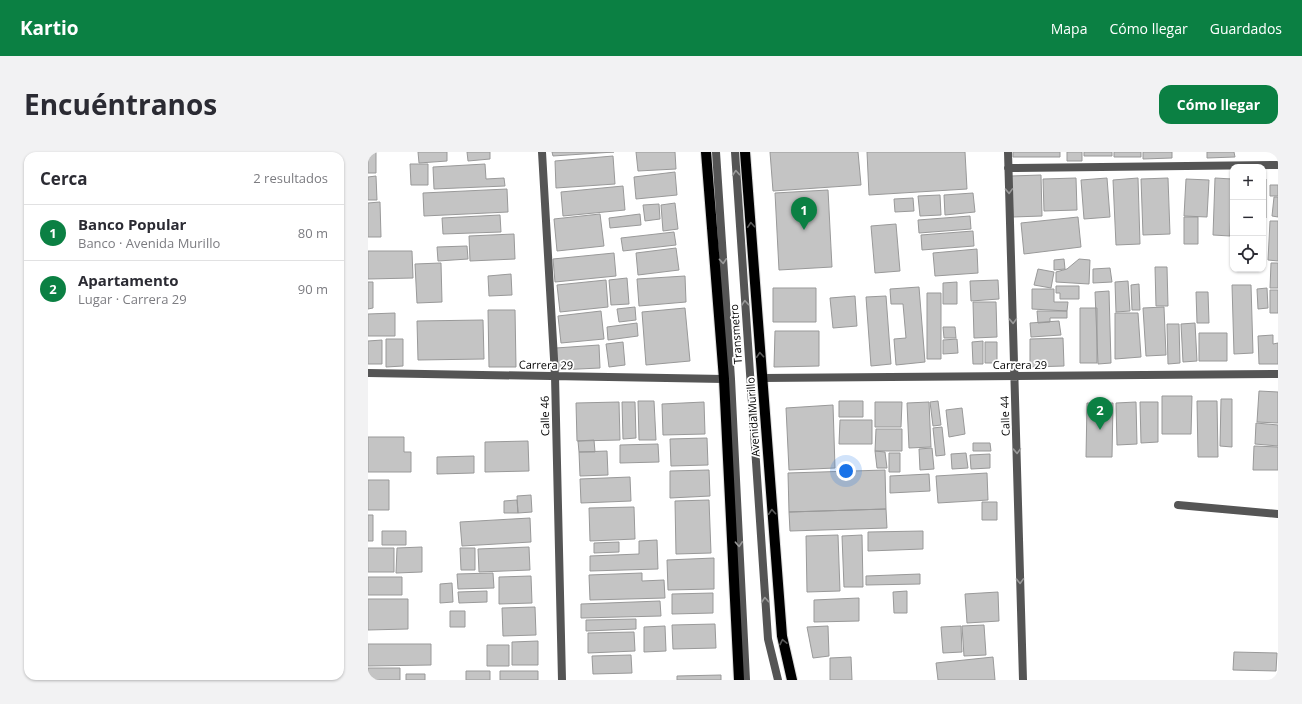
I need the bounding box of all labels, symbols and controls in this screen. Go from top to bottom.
text: Kartio [20,15,79,41]
text: Mapa [1051,19,1087,38]
text: Cómo llegar [1109,19,1188,38]
text: Guardados [1210,19,1282,38]
text: Encuéntranos [24,85,217,123]
button: Cómo llegar [1159,85,1278,124]
map controls [1230,164,1266,272]
button: + [1230,164,1266,200]
text: Cerca [40,167,88,190]
text: 2 resultados [253,169,328,187]
one-way arrow [732,170,741,176]
one-way arrow [1005,188,1013,194]
pin: 1 [791,197,817,230]
button: − [1230,200,1266,236]
text: Banco Popular [78,214,186,234]
one-way arrow [746,222,755,228]
text: 1 [49,224,57,242]
text: 80 m [298,224,328,242]
text: Banco · Avenida Murillo [78,234,220,252]
button: locate [1230,236,1266,272]
one-way arrow [718,258,727,264]
text: Apartamento [78,270,179,290]
text: 2 [49,280,57,298]
text: 90 m [298,280,328,298]
text: Lugar · Carrera 29 [78,290,187,308]
one-way arrow [741,300,749,306]
street label: Transmetro [726,303,745,365]
one-way arrow [1009,318,1017,324]
one-way arrow [755,352,764,358]
street label: Carrera 29 [519,357,573,372]
street label: Carrera 29 [993,357,1047,372]
street label: Avenida Murillo [742,376,763,457]
street label: Calle 44 [996,395,1013,436]
street label: Calle 46 [537,396,552,436]
pin: 2 [1087,397,1113,430]
one-way arrow [1012,448,1021,454]
your location [836,461,856,481]
one-way arrow [768,509,777,516]
one-way arrow [735,541,744,547]
one-way arrow [1016,578,1024,584]
one-way arrow [761,597,770,603]
one-way arrow [780,639,788,645]

